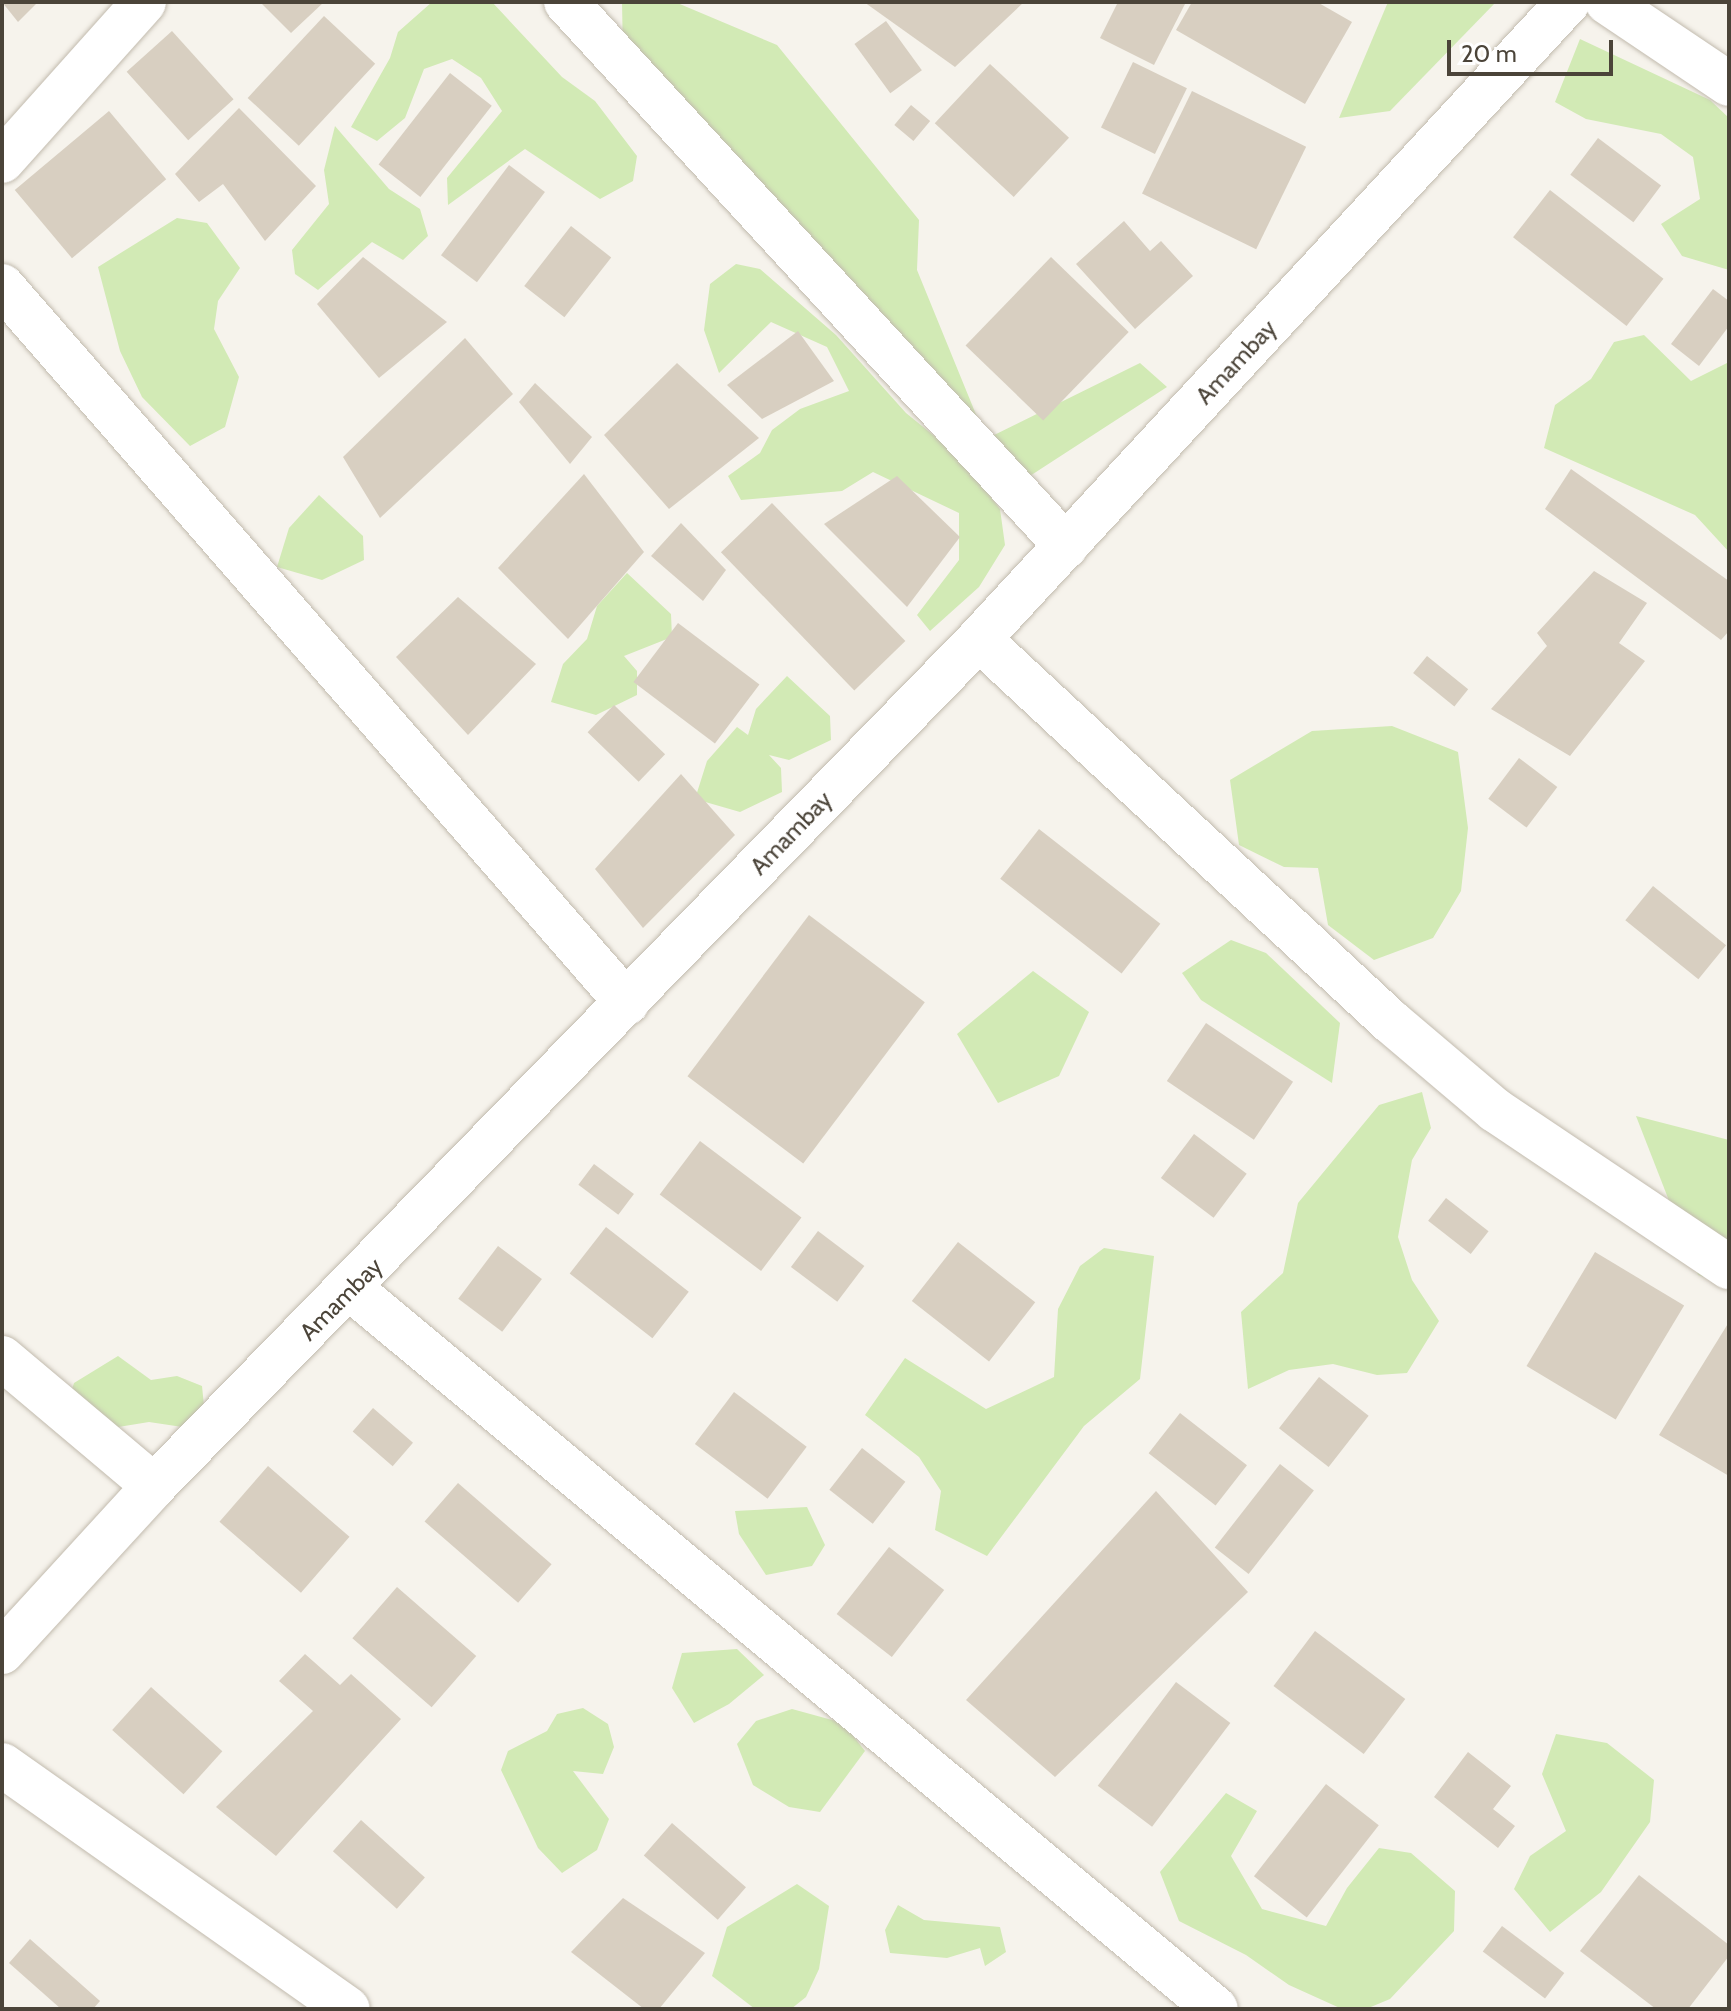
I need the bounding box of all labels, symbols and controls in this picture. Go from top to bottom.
scale bar [1451,24,1617,74]
text: 20 m [1461,39,1517,68]
street label: Amambay [1190,314,1282,410]
street label: Amambay [744,785,838,881]
street label: Amambay [294,1252,388,1346]

